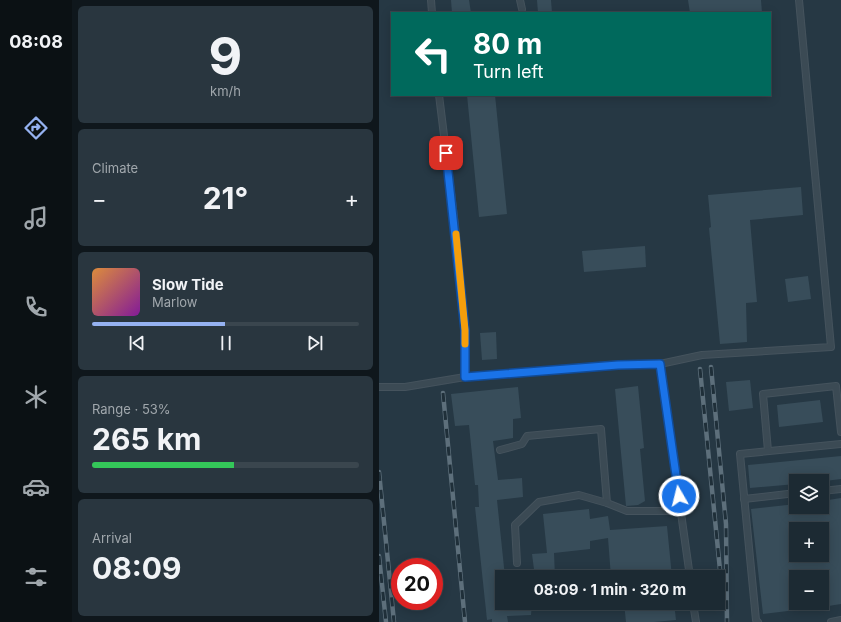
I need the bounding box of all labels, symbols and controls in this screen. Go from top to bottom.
text: 9 [209,25,242,88]
text: 80 m [473,27,542,61]
icon: left [407,28,459,80]
text: 08:08 [9,31,63,52]
text: Turn left [473,61,543,82]
text: km/h [210,83,241,99]
icon: directions [22,114,50,142]
pin [429,136,463,170]
icon: arrive [435,142,457,164]
text: Climate [92,160,138,176]
text: 21° [203,180,248,216]
text: − [92,186,107,212]
text: + [344,186,359,212]
icon: music [22,204,50,232]
text: Slow Tide [152,275,224,294]
icon: phone [22,293,50,321]
text: Marlow [152,294,198,310]
icon: previous [126,332,148,354]
icon: pause [215,332,237,354]
icon: next [304,332,326,354]
icon: climate [22,383,50,411]
text: Range · 53% [92,401,171,417]
text: 265 km [92,421,201,457]
icon: car [22,473,50,501]
map controls [789,474,829,610]
button: layers [789,474,829,514]
position arrow [658,475,700,517]
button: + [789,522,829,562]
text: Arrival [92,530,132,546]
text: 08:09 [92,550,182,586]
speed limit sign: 20 [391,558,443,610]
icon: filters [22,563,50,591]
button: − [789,570,829,610]
text: 08:09 · 1 min · 320 m [534,580,686,599]

